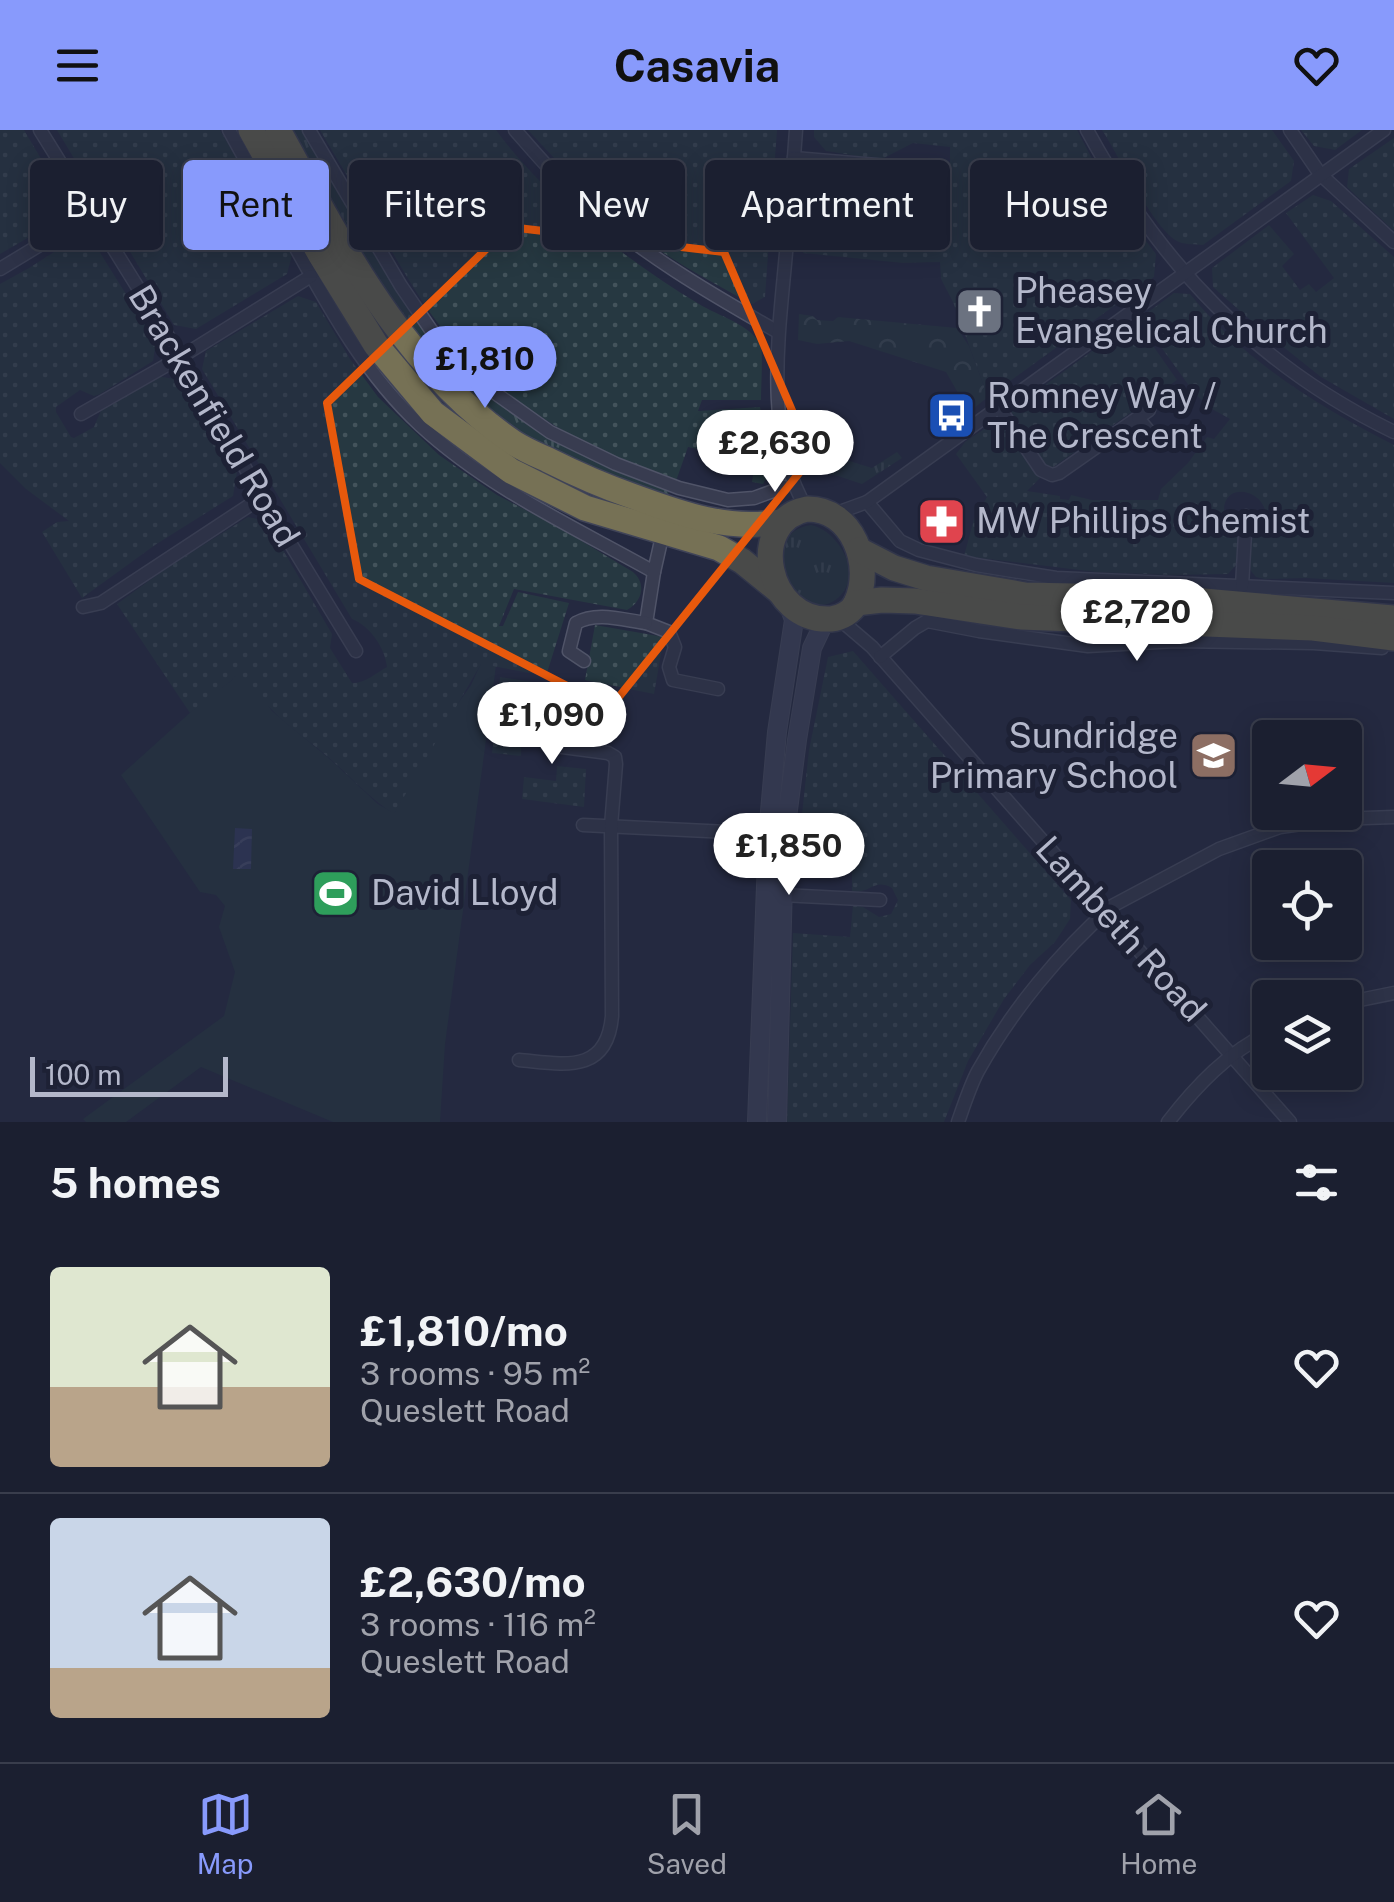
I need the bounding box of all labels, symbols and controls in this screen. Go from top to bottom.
icon: menu [50,38,105,93]
icon: heart [1289,38,1344,93]
text: Casavia [614,39,780,92]
chip: Buy [30,160,163,250]
chip: Rent [183,160,329,250]
chip: Filters [349,160,522,250]
chip: New [542,160,685,250]
chip: Apartment [705,160,950,250]
chip: House [970,160,1144,250]
place label: Pheasey Evangelical Church [1015,270,1328,351]
street label: Brackenfield Road [120,278,309,554]
church icon: Pheasey Evangelical Church [954,285,1006,337]
pin: £1,810 [404,326,566,411]
text: £1,810 [435,340,535,377]
place label: Romney Way / The Crescent [987,375,1216,456]
bus stop icon: Romney Way / The Crescent [926,390,978,442]
pin: £2,630 [694,410,856,495]
text: £2,630 [719,424,831,461]
pharmacy icon: MW Phillips Chemist [915,495,967,547]
place label: MW Phillips Chemist [976,500,1310,541]
pin: £2,720 [1056,579,1218,664]
text: £2,720 [1083,593,1191,630]
pin: £1,090 [471,682,633,767]
text: £1,090 [499,696,605,733]
place label: Sundridge Primary School [930,715,1178,796]
north arrow [1252,720,1362,830]
map controls [1252,720,1362,1090]
school or university icon: Sundridge Primary School [1187,730,1239,782]
pin: £1,850 [708,813,870,898]
text: £1,850 [736,827,843,864]
street label: Lambeth Road [1028,828,1215,1029]
button: locate [1252,850,1362,960]
sports icon: David Lloyd [310,867,362,919]
place label: David Lloyd [371,872,558,913]
button: layers [1252,980,1362,1090]
scale bar [30,1052,228,1096]
text: 100 m [45,1058,122,1091]
icon: filters [1289,1155,1344,1210]
text: 5 homes [50,1158,221,1207]
text: £1,810/mo [360,1306,568,1355]
icon: home [130,1307,250,1427]
icon: heart [1289,1340,1344,1395]
text: 3 rooms · 95 m² [360,1355,590,1392]
text: Queslett Road [360,1392,570,1429]
text: £2,630/mo [360,1557,586,1606]
icon: home [130,1558,250,1678]
icon: heart [1289,1591,1344,1646]
text: 3 rooms · 116 m² [360,1606,596,1643]
text: Queslett Road [360,1643,570,1680]
tab: Map [197,1787,254,1880]
tab: Saved [647,1787,727,1880]
tab: Home [1120,1787,1197,1880]

